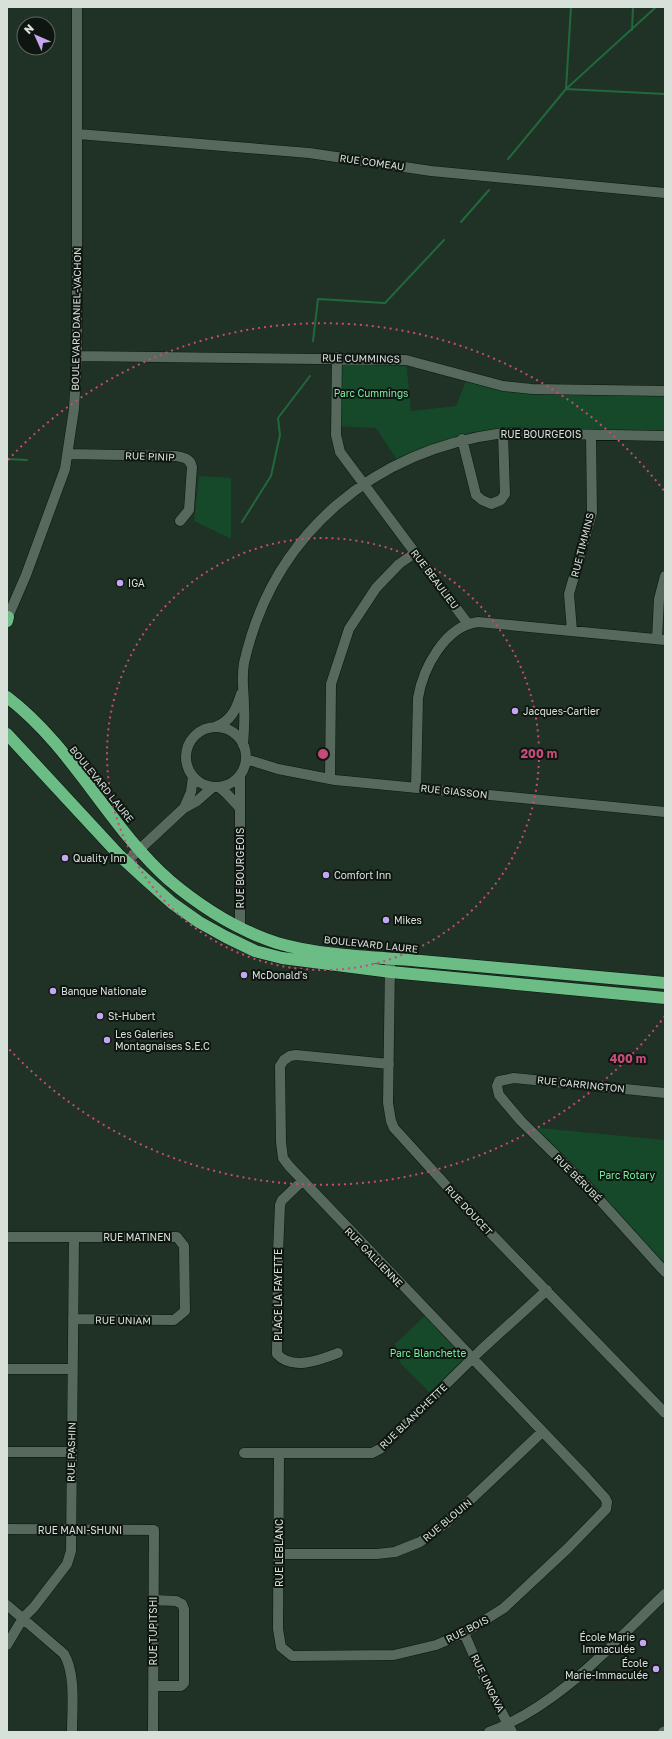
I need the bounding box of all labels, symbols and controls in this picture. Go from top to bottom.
north arrow [16,16,56,56]
text: N [21,21,36,36]
street label: RUE COMEAU [339,152,405,172]
street label: BOULEVARD DANIEL-VACHON [69,247,83,391]
street label: RUE CUMMINGS [322,351,400,365]
park label: Parc Cummings [334,387,408,399]
street label: RUE BOURGEOIS [501,428,581,440]
street label: RUE PINIP [125,449,175,463]
street label: RUE TIMMINS [568,511,596,579]
street label: RUE BEAULIEU [409,547,461,611]
place label: IGA [128,577,145,589]
marker: IGA [115,578,125,588]
place label: Jacques-Cartier [523,705,600,717]
marker: Jacques-Cartier [510,706,520,716]
street label: BOULEVARD LAURE [68,743,136,825]
text: 200 m [521,746,557,761]
centre of rings [316,747,330,761]
street label: RUE GIASSON [420,782,488,800]
street label: RUE BOURGEOIS [234,828,246,908]
place label: Quality Inn [73,852,126,864]
marker: Quality Inn [60,853,70,863]
place label: Comfort Inn [334,869,391,881]
marker: Comfort Inn [321,870,331,880]
place label: Mikes [394,914,422,926]
marker: Mikes [381,915,391,925]
street label: BOULEVARD LAURE [323,933,419,955]
place label: McDonald's [252,969,308,981]
marker: McDonald's [239,970,249,980]
place label: Banque Nationale [61,985,147,997]
marker: Banque Nationale [48,986,58,996]
place label: St-Hubert [108,1010,156,1022]
marker: St-Hubert [95,1011,105,1021]
place label: Les Galeries Montagnaises S.E.C [115,1028,210,1052]
marker: Les Galeries Montagnaises S.E.C [102,1035,112,1045]
text: 400 m [610,1051,646,1066]
street label: RUE CARRINGTON [537,1073,625,1095]
street label: RUE BÉRUBÉ [552,1152,604,1204]
park label: Parc Rotary [599,1169,655,1181]
street label: RUE DOUCET [443,1183,495,1237]
street label: RUE GALLIENNE [343,1225,405,1289]
street label: RUE MATINEN [103,1231,171,1243]
street label: PLACE LA FAYETTE [272,1249,284,1341]
street label: RUE UNIAM [95,1314,151,1326]
park label: Parc Blanchette [390,1347,467,1359]
street label: RUE BLANCHETTE [377,1381,449,1451]
street label: RUE PASHIN [64,1422,78,1482]
street label: RUE BLOUIN [420,1496,474,1544]
street label: RUE LEBLANC [273,1519,285,1587]
street label: RUE MANI-SHUNI [38,1524,122,1536]
street label: RUE TUPITSHI [147,1596,159,1666]
street label: RUE BOIS [444,1613,490,1645]
place label: École Marie Immaculée [580,1631,635,1655]
marker: École Marie Immaculée [638,1638,648,1648]
street label: RUE UNGAVA [469,1652,507,1714]
place label: École Marie-Immaculée [565,1657,648,1681]
marker: École Marie-Immaculée [651,1664,661,1674]

